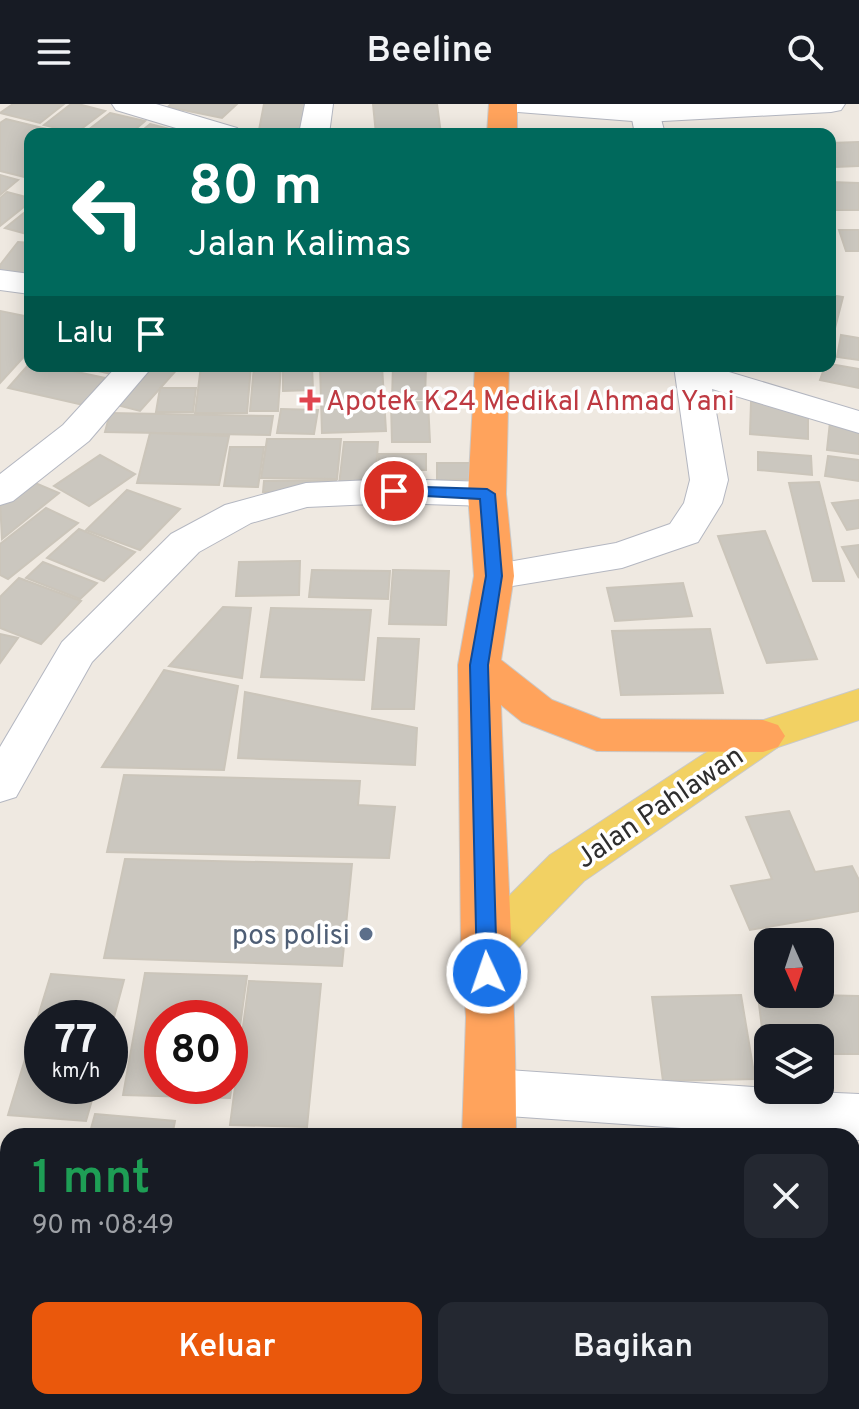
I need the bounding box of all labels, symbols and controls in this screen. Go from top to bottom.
text: Beeline [366,29,493,75]
icon: menu [32,30,76,74]
icon: search [783,30,827,74]
text: 80 m [188,154,322,224]
icon: left [56,160,160,264]
text: Jalan Kalimas [188,223,411,269]
icon: arrive [129,312,173,356]
text: Lalu [56,316,113,353]
place label: Apotek K24 Medikal Ahmad Yani [326,385,735,421]
marker: Apotek K24 Medikal Ahmad Yani [301,391,319,409]
pin [360,457,428,525]
icon: arrive [372,469,416,513]
street label: Jalan Pahlawan [570,739,751,878]
place label: pos polisi [232,919,350,955]
marker: pos polisi [357,925,375,943]
north arrow [754,928,834,1008]
map controls [754,928,834,1104]
position arrow [445,931,529,1015]
speed limit sign: 80 [144,1000,248,1104]
text: 77 [55,1017,97,1067]
button: layers [754,1024,834,1104]
text: km/h [52,1059,100,1085]
text: 1 mnt [32,1150,150,1210]
button: close [744,1154,828,1238]
text: 90 m · 08:49 [32,1210,174,1243]
button: Keluar [32,1302,422,1394]
button: Bagikan [438,1302,828,1394]

